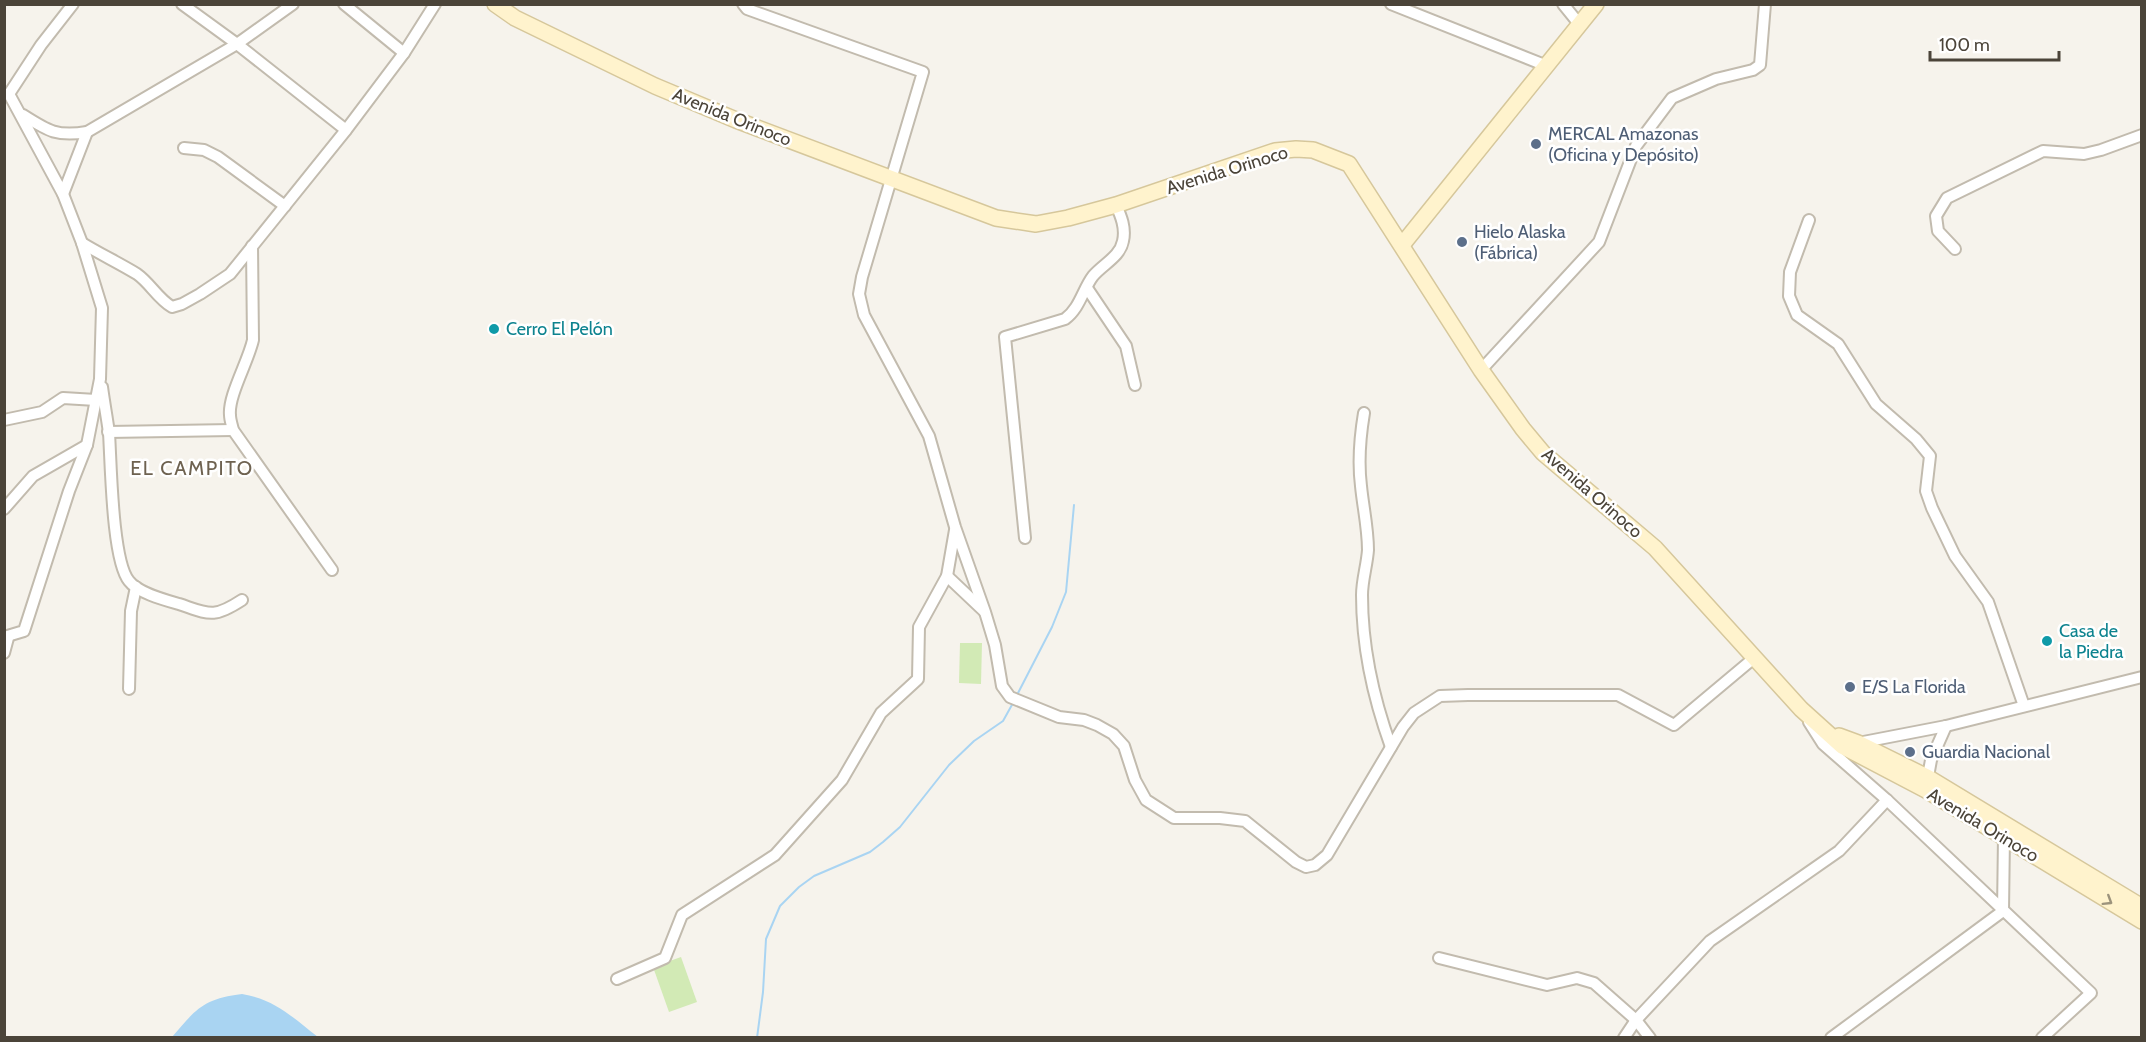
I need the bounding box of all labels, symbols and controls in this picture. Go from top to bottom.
scale bar [1930,24,2059,62]
text: 100 m [1939,34,1990,56]
street label: Avenida Orinoco [669,83,795,151]
place label: MERCAL Amazonas (Oficina y Depósito) [1548,123,1699,166]
marker: MERCAL Amazonas (Oficina y Depósito) [1529,137,1543,151]
street label: Avenida Orinoco [1163,141,1291,199]
place label: Hielo Alaska (Fábrica) [1474,221,1566,264]
marker: Hielo Alaska (Fábrica) [1455,235,1469,249]
place label: Cerro El Pelón [506,318,613,340]
marker: Cerro El Pelón [487,322,501,336]
street label: Avenida Orinoco [1537,443,1647,543]
district label: EL CAMPITO [130,456,254,480]
place label: Casa de la Piedra [2059,620,2124,663]
marker: Casa de la Piedra [2040,634,2054,648]
place label: E/S La Florida [1862,676,1966,698]
marker: E/S La Florida [1843,680,1857,694]
place label: Guardia Nacional [1922,741,2051,763]
marker: Guardia Nacional [1903,745,1917,759]
street label: Avenida Orinoco [1923,783,2043,867]
one-way arrow [2102,893,2112,905]

